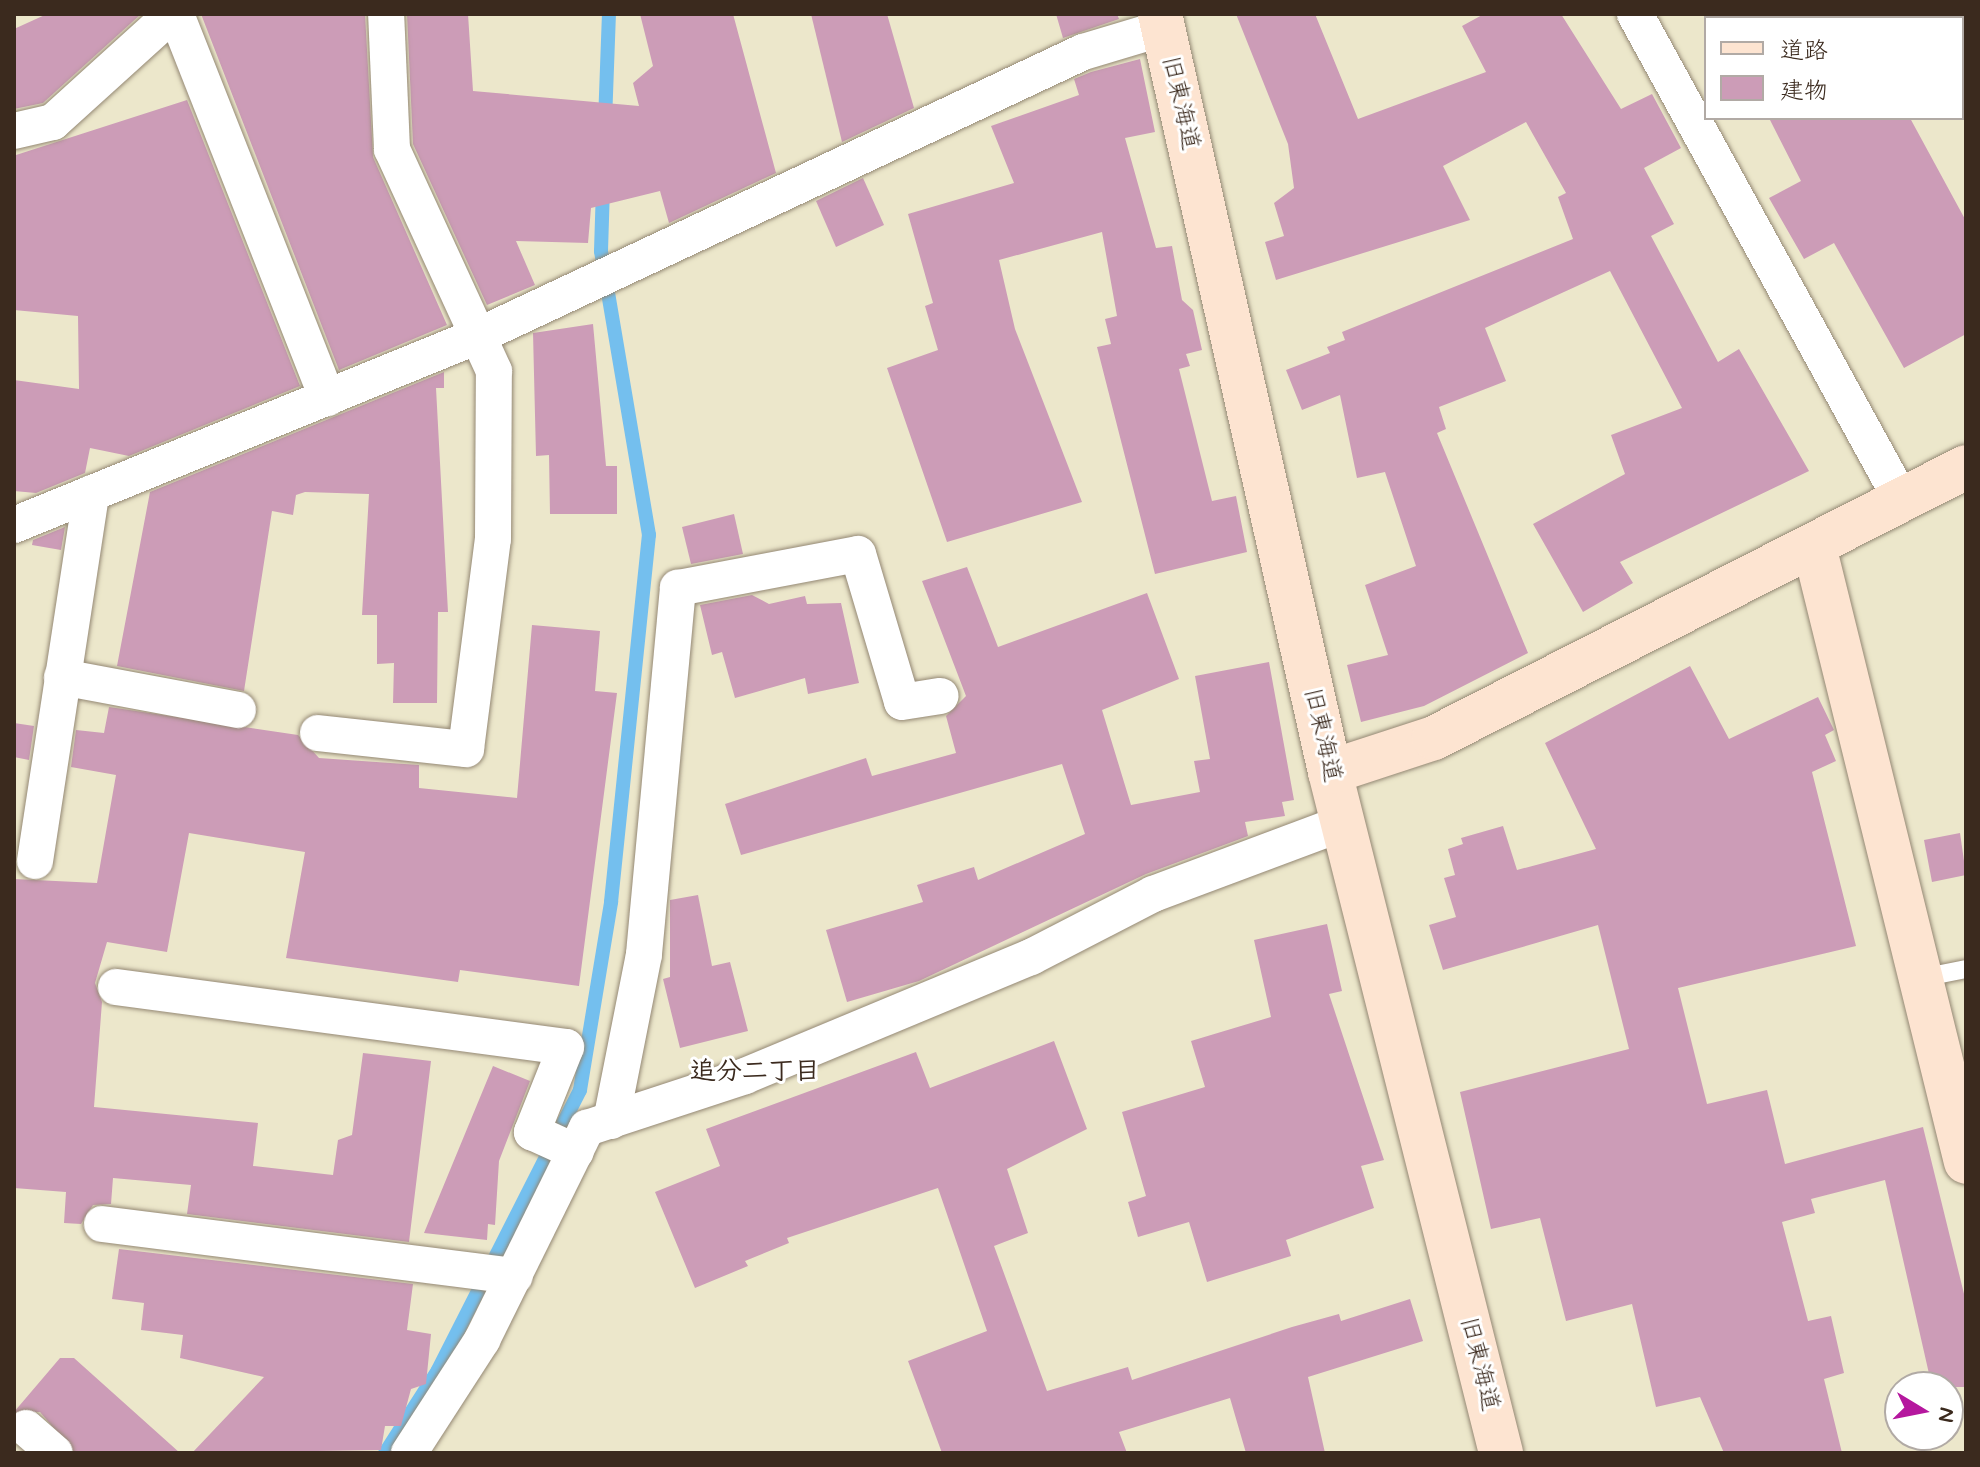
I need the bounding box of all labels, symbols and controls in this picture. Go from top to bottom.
legend [1704,16,1964,120]
text: 道路 [1780,36,1828,67]
street label: 旧東海道 [1155,53,1205,153]
text: 建物 [1780,76,1828,107]
street label: 旧東海道 [1297,685,1347,785]
district label: 追分二丁目 [690,1057,820,1089]
street label: 旧東海道 [1453,1314,1505,1414]
north arrow [1884,1371,1964,1451]
text: N [1931,1405,1961,1424]

